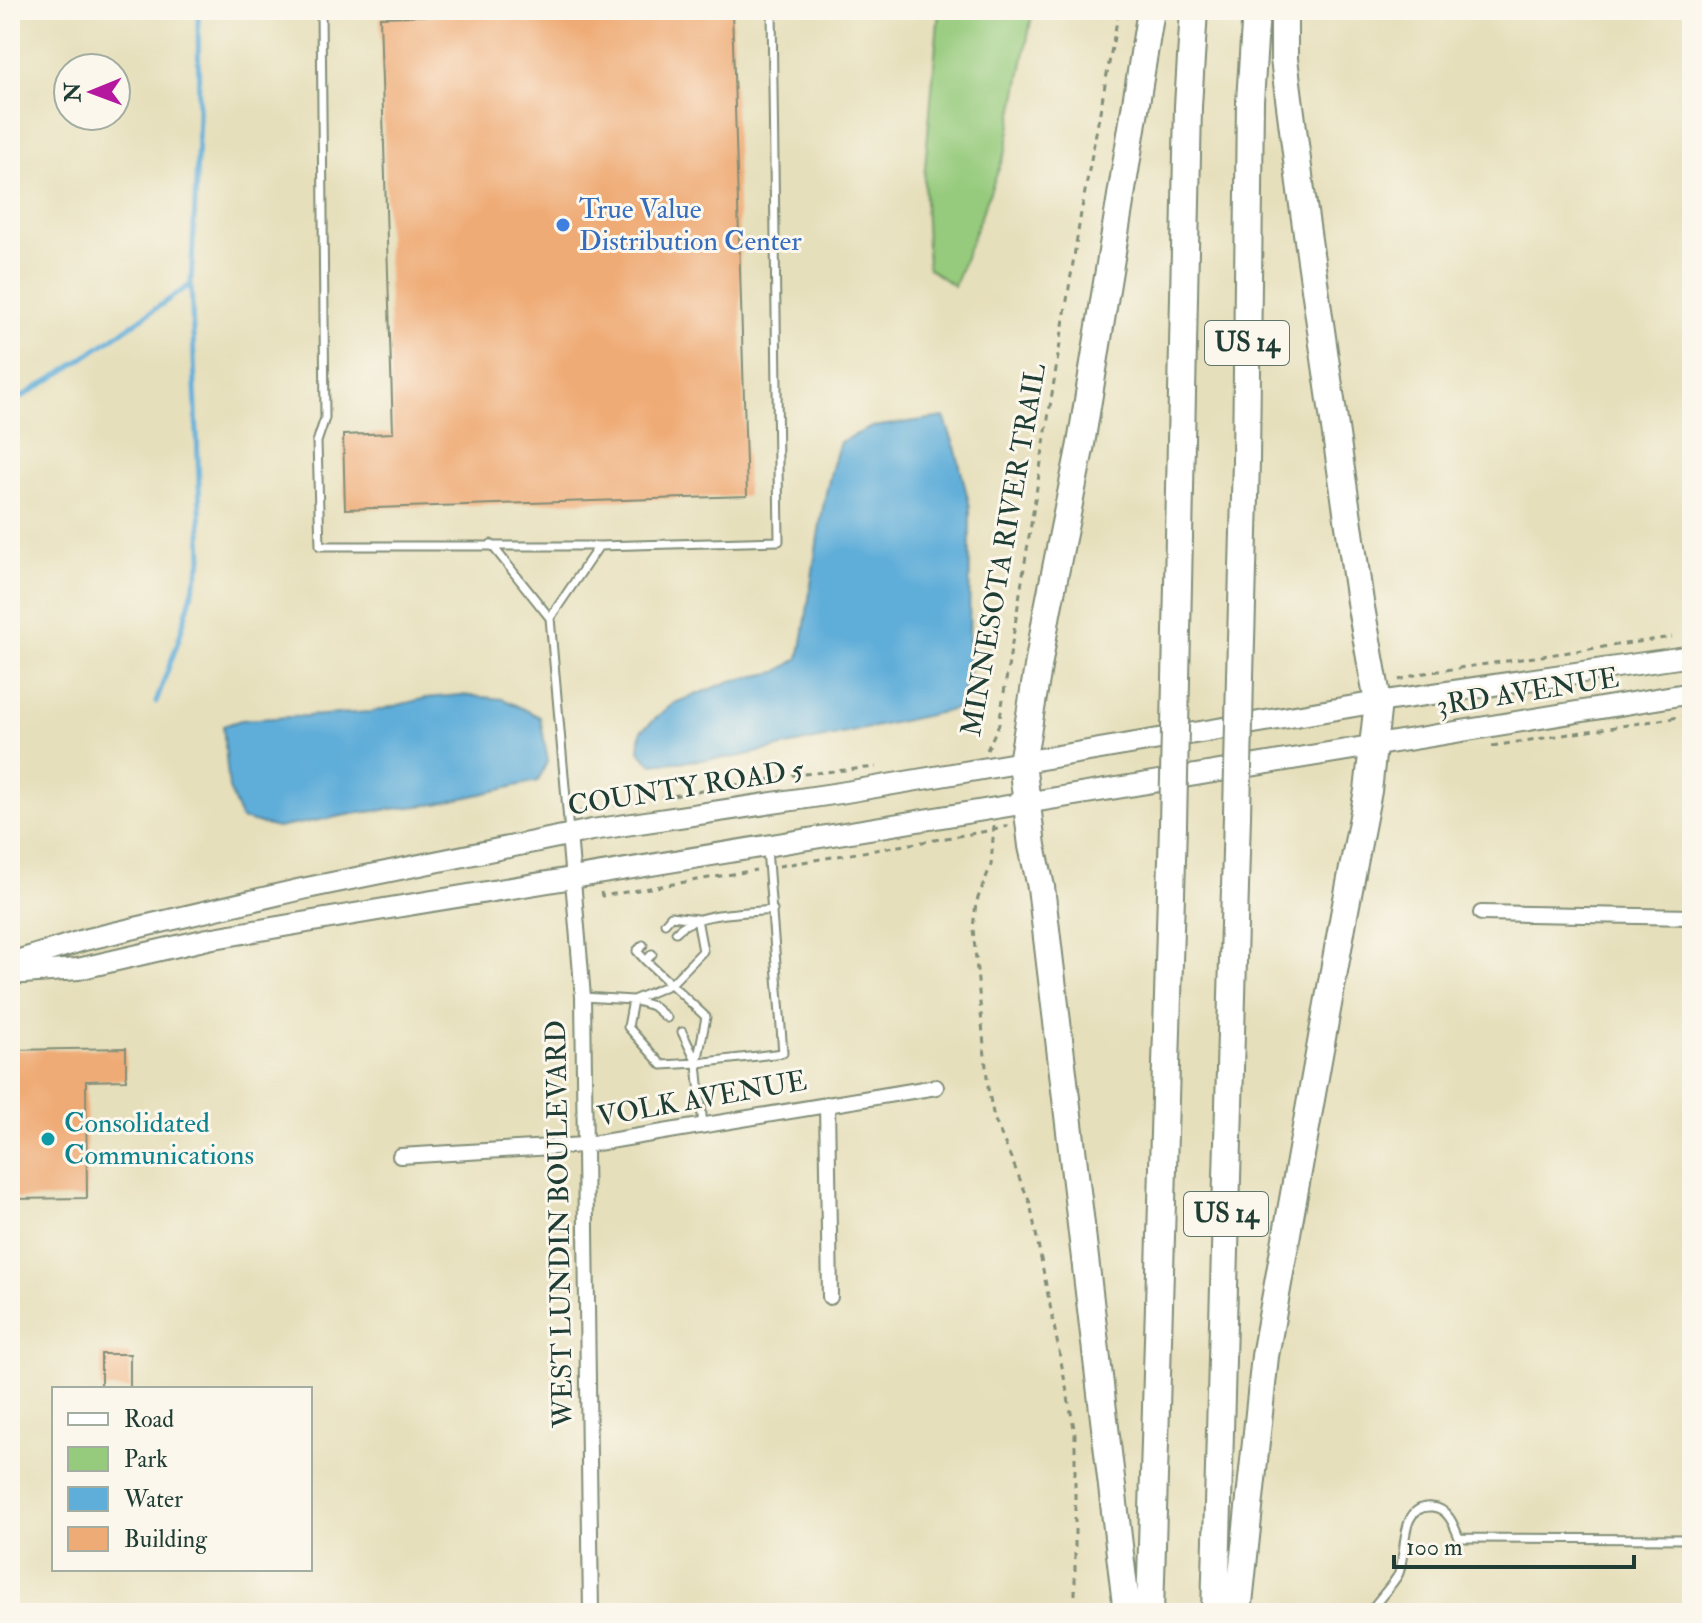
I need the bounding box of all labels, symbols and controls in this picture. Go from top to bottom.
north arrow [52,52,132,132]
text: N [59,82,87,103]
place label: True Value Distribution Center [579,192,802,259]
marker: True Value Distribution Center [554,216,572,234]
road number: US 14 [1205,321,1289,365]
street label: MINNESOTA RIVER TRAIL [954,361,1054,739]
street label: 3RD AVENUE [1434,660,1622,724]
street label: COUNTY ROAD 5 [565,752,807,824]
street label: WEST LUNDIN BOULEVARD [539,1020,581,1429]
street label: VOLK AVENUE [594,1063,810,1135]
place label: Consolidated Communications [64,1106,254,1173]
marker: Consolidated Communications [39,1130,57,1148]
road number: US 14 [1184,1192,1268,1236]
legend [52,1387,312,1571]
text: Road [124,1404,174,1435]
text: Park [124,1444,168,1475]
text: Water [123,1484,183,1515]
scale bar [1394,1519,1634,1569]
text: Building [124,1524,208,1555]
text: 100 m [1406,1532,1463,1563]

